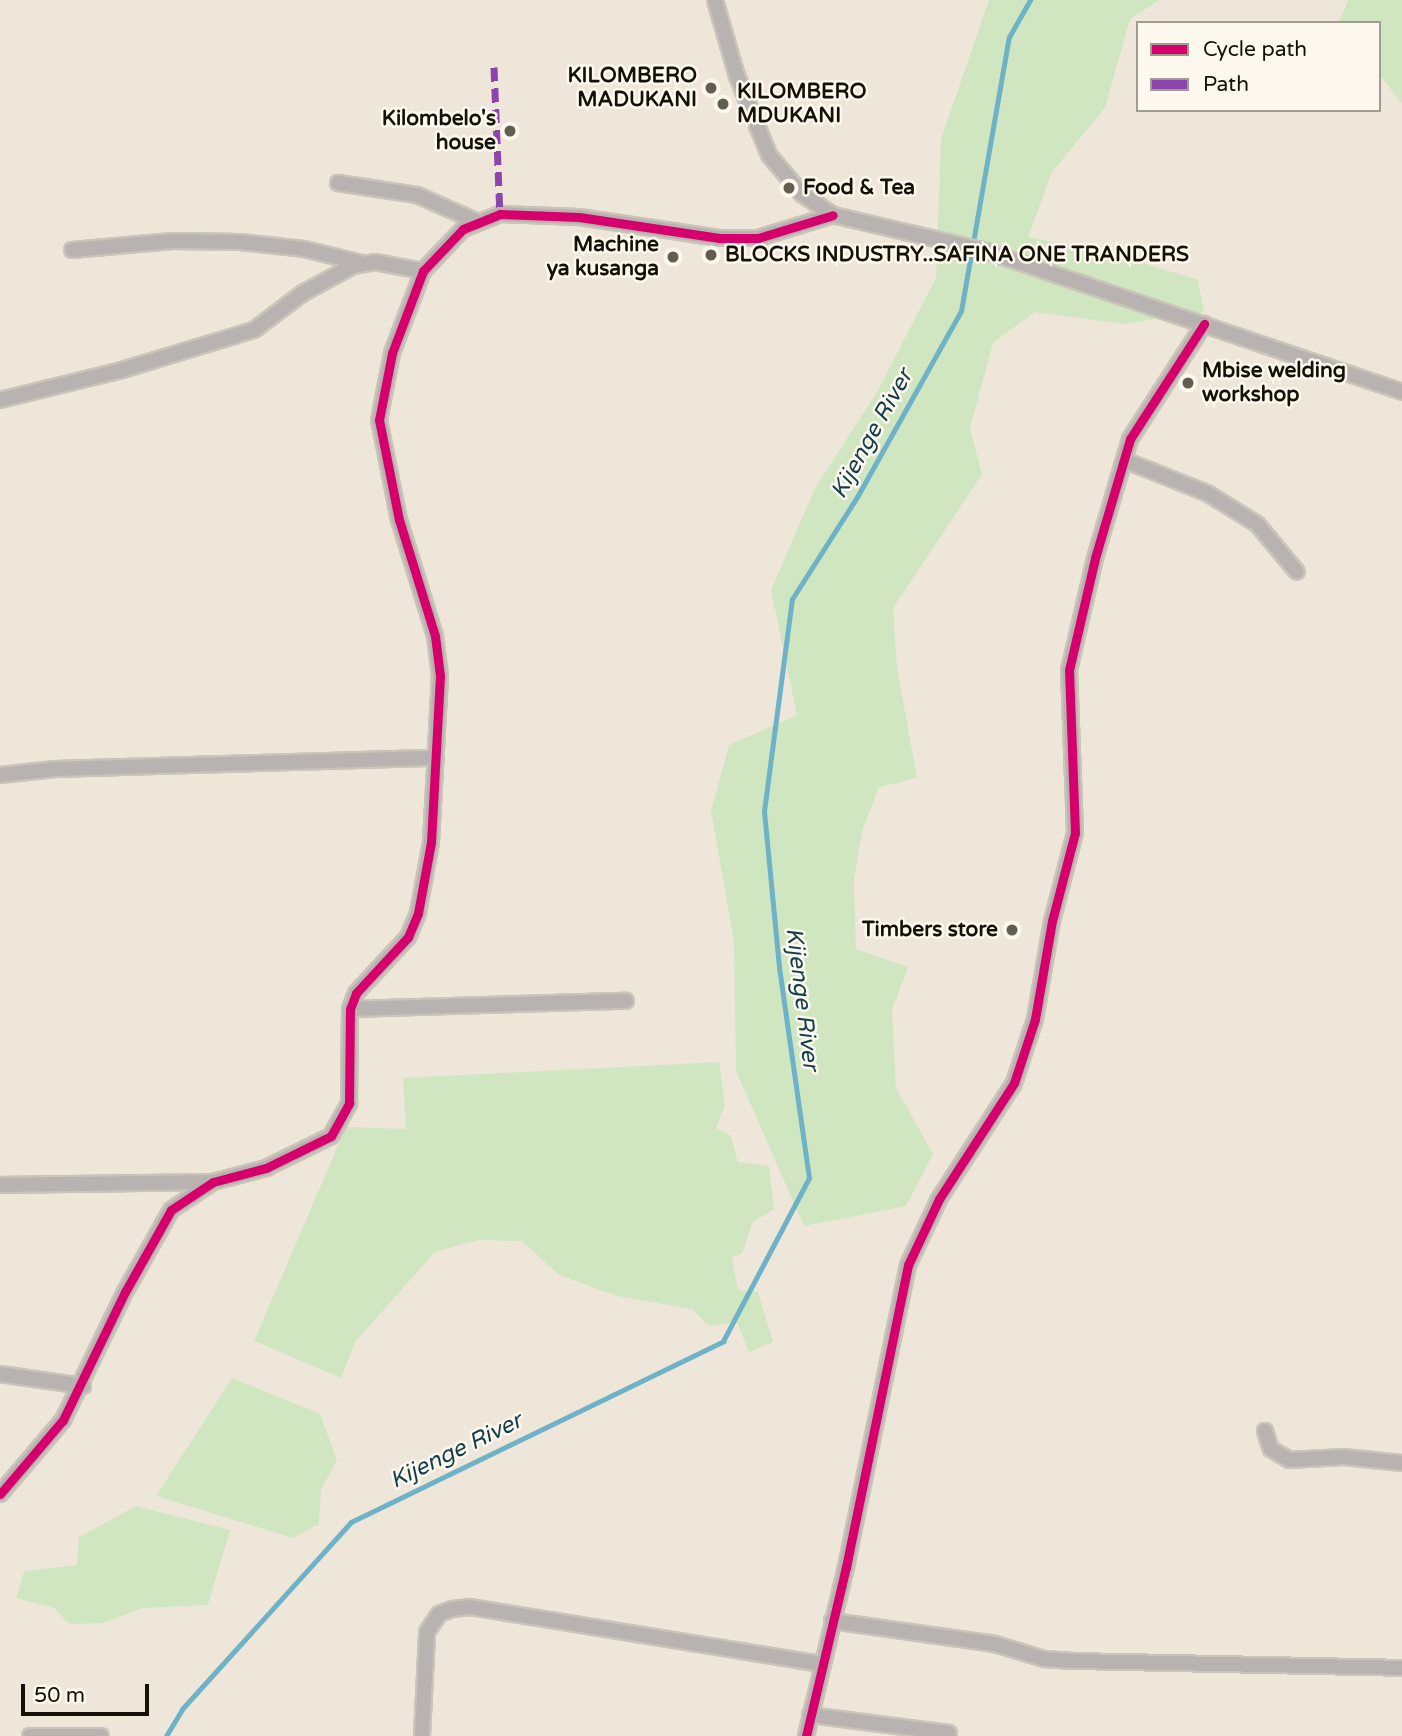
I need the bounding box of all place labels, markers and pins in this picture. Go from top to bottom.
place label: KILOMBERO MADUKANI [568,63,697,113]
place label: KILOMBERO MDUKANI [737,79,866,129]
marker: KILOMBERO MADUKANI [703,80,719,96]
marker: KILOMBERO MDUKANI [715,96,731,112]
place label: Kilombelo's house [382,106,496,156]
marker: Kilombelo's house [502,123,518,139]
place label: Food & Tea [803,175,915,201]
marker: Food & Tea [781,180,797,196]
place label: Machine ya kusanga [547,232,659,282]
place label: BLOCKS INDUSTRY..SAFINA ONE TRANDERS [725,242,1189,268]
marker: BLOCKS INDUSTRY..SAFINA ONE TRANDERS [703,247,719,263]
marker: Machine ya kusanga [665,249,681,265]
place label: Mbise welding workshop [1202,358,1346,408]
marker: Mbise welding workshop [1180,375,1196,391]
place label: Timbers store [862,917,998,943]
marker: Timbers store [1004,922,1020,938]

